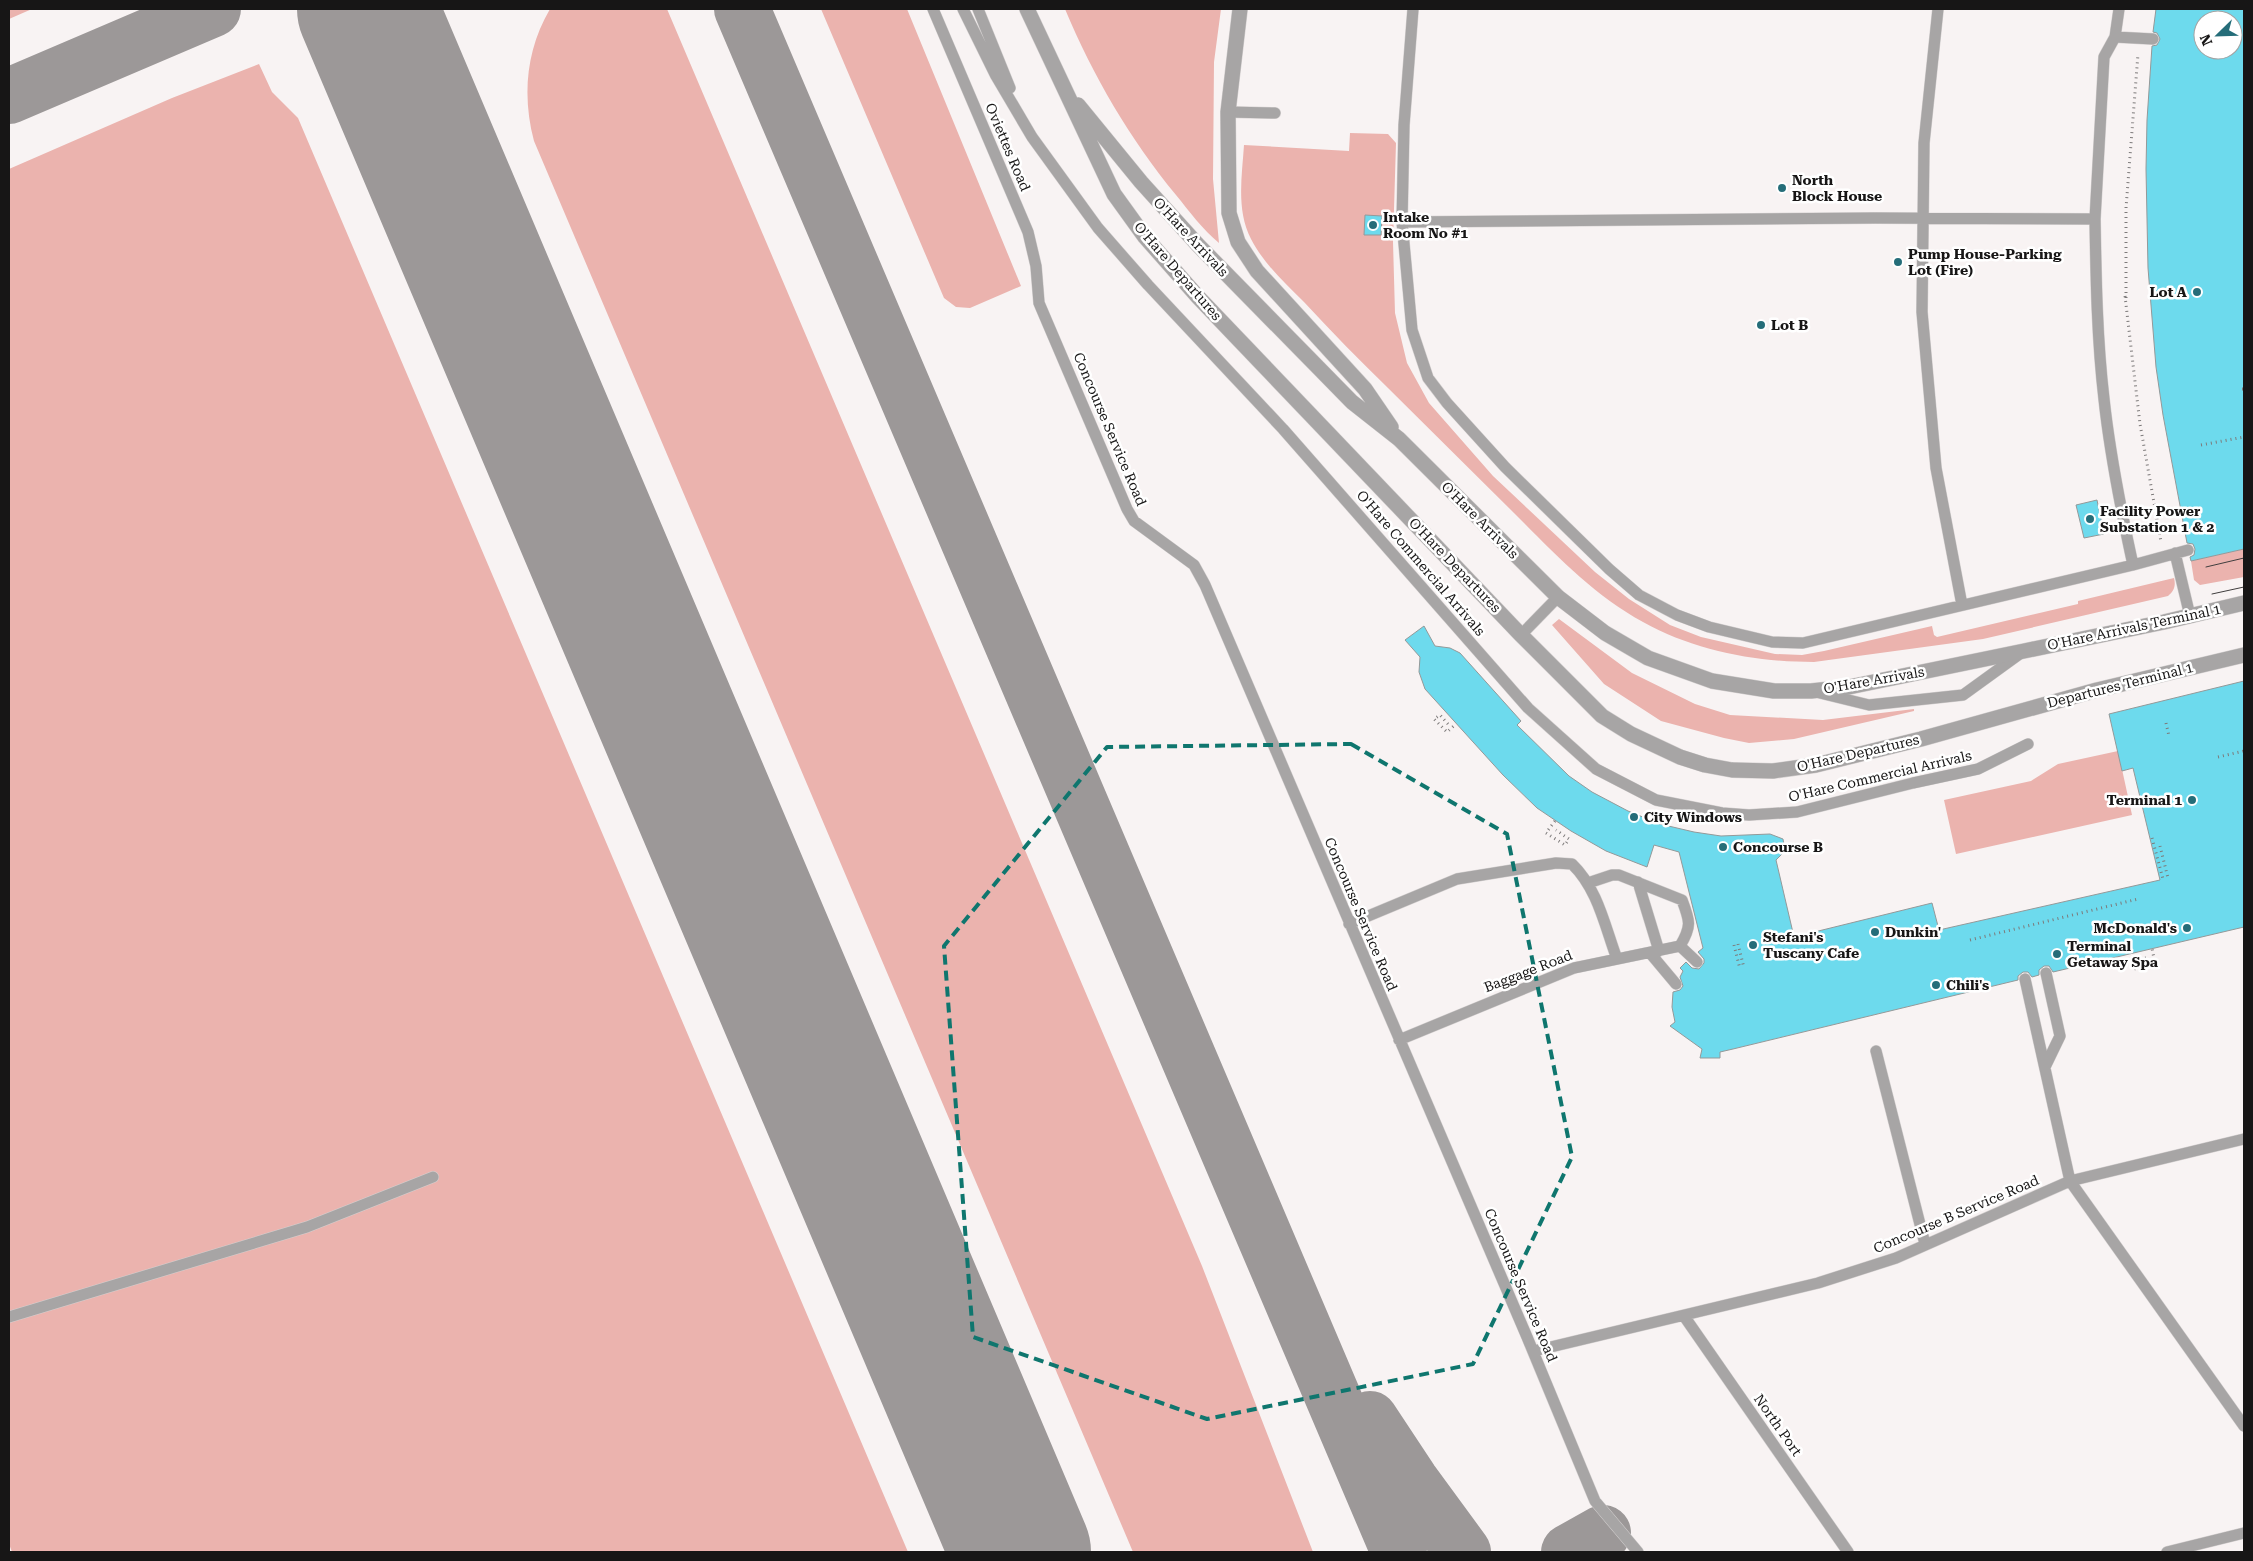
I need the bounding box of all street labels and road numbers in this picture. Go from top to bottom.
street label: Oviettes Road [982,101,1034,193]
street label: O'Hare Arrivals [1150,194,1232,280]
street label: O'Hare Departures [1131,219,1225,324]
street label: Concourse Service Road [1070,350,1150,508]
street label: O'Hare Arrivals [1438,478,1522,562]
street label: O'Hare Commercial Arrivals [1354,487,1489,639]
street label: O'Hare Departures [1406,514,1504,616]
street label: O'Hare Arrivals Terminal 1 [2046,601,2222,653]
street label: Departures Terminal 1 [2045,659,2195,711]
street label: O'Hare Arrivals [1822,663,1926,697]
street label: O'Hare Departures [1795,731,1921,775]
street label: O'Hare Commercial Arrivals [1787,747,1973,805]
street label: Concourse Service Road [1321,835,1401,993]
street label: Baggage Road [1481,947,1575,995]
street label: Concourse B Service Road [1871,1172,2041,1256]
street label: Concourse Service Road [1481,1206,1561,1364]
street label: North Port [1751,1391,1805,1459]

